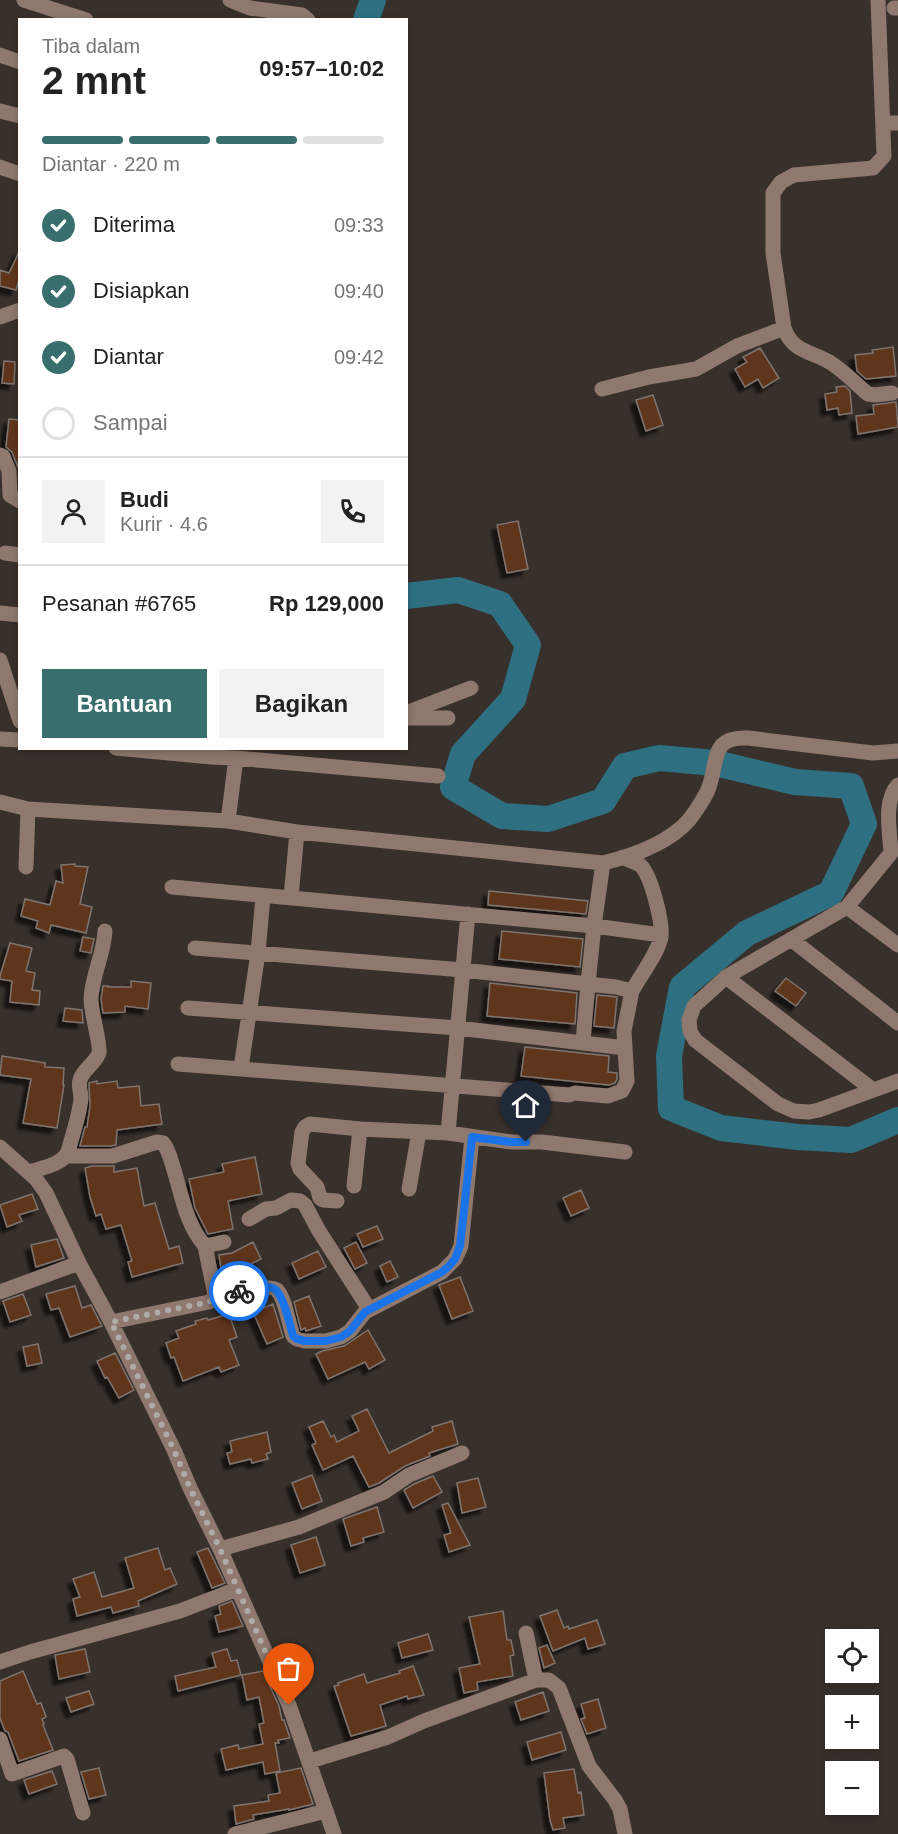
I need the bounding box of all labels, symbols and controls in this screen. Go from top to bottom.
text: Tiba dalam [42,35,140,57]
text: 09:57–10:02 [259,56,384,81]
text: 2 mnt [42,59,146,102]
text: Diantar · 220 m [42,153,180,175]
icon: check [42,209,75,242]
text: Diterima [93,212,175,237]
text: 09:33 [334,214,384,236]
icon: check [42,275,75,308]
text: Disiapkan [93,278,190,303]
text: 09:40 [334,280,384,302]
icon: check [42,341,75,374]
text: Diantar [93,344,164,369]
text: 09:42 [334,346,384,368]
text: Sampai [93,410,168,435]
button: person [42,480,105,543]
button: phone [321,480,384,543]
text: Budi [120,487,169,512]
text: Kurir · 4.6 [120,513,208,535]
text: Pesanan #6765 [42,591,196,616]
text: Rp 129,000 [269,591,384,616]
button: Bantuan [42,669,207,738]
button: Bagikan [219,669,384,738]
pin [500,1080,551,1142]
icon: home [509,1089,542,1122]
courier [209,1261,269,1321]
icon: bike [223,1275,256,1308]
map controls [825,1629,879,1815]
button: locate [825,1629,879,1683]
pin [263,1643,314,1705]
icon: bag [272,1652,305,1685]
button: + [825,1695,879,1749]
button: − [825,1761,879,1815]

